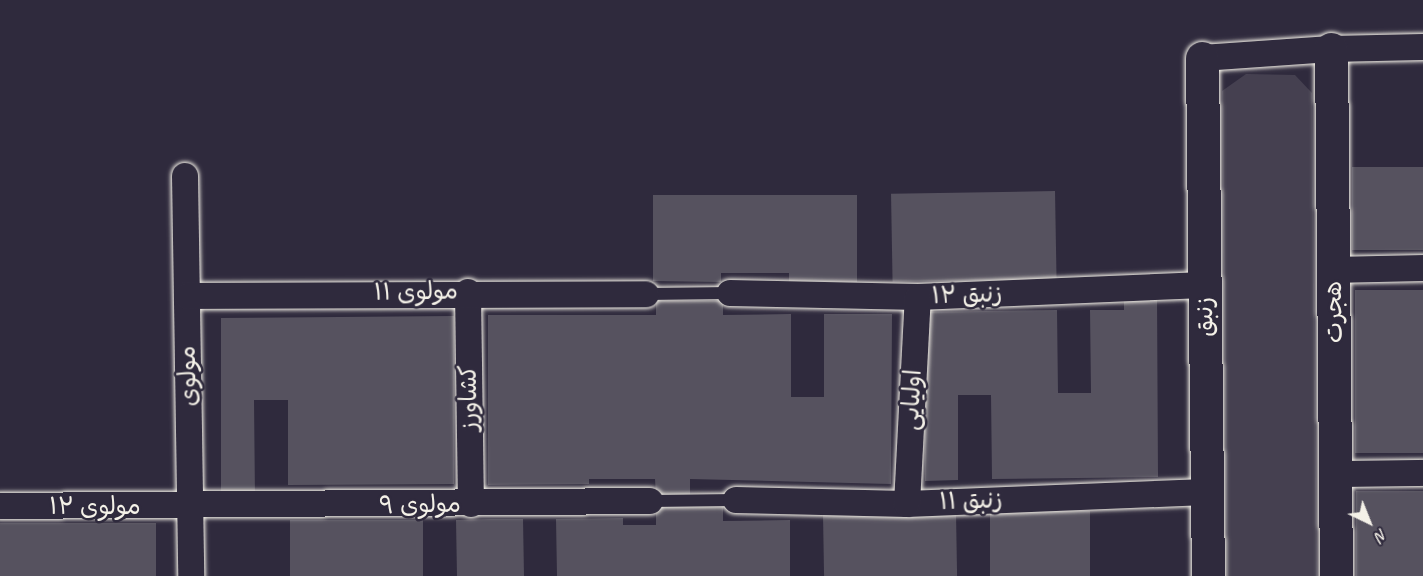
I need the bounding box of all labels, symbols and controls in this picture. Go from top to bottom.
street label: مولوی ۱۱ [374,277,458,307]
street label: زنبق ۱۲ [931,279,1003,311]
street label: هجرت [1319,281,1349,343]
street label: زنبق [1190,297,1220,337]
street label: مولوی [173,345,203,407]
street label: کشاورز [454,365,484,431]
street label: اولیایی [896,369,928,431]
street label: زنبق ۱۱ [939,486,1003,516]
street label: مولوی ۹ [379,490,461,520]
north arrow [1339,492,1399,552]
street label: مولوی ۱۲ [49,493,141,521]
text: N [1371,524,1392,546]

